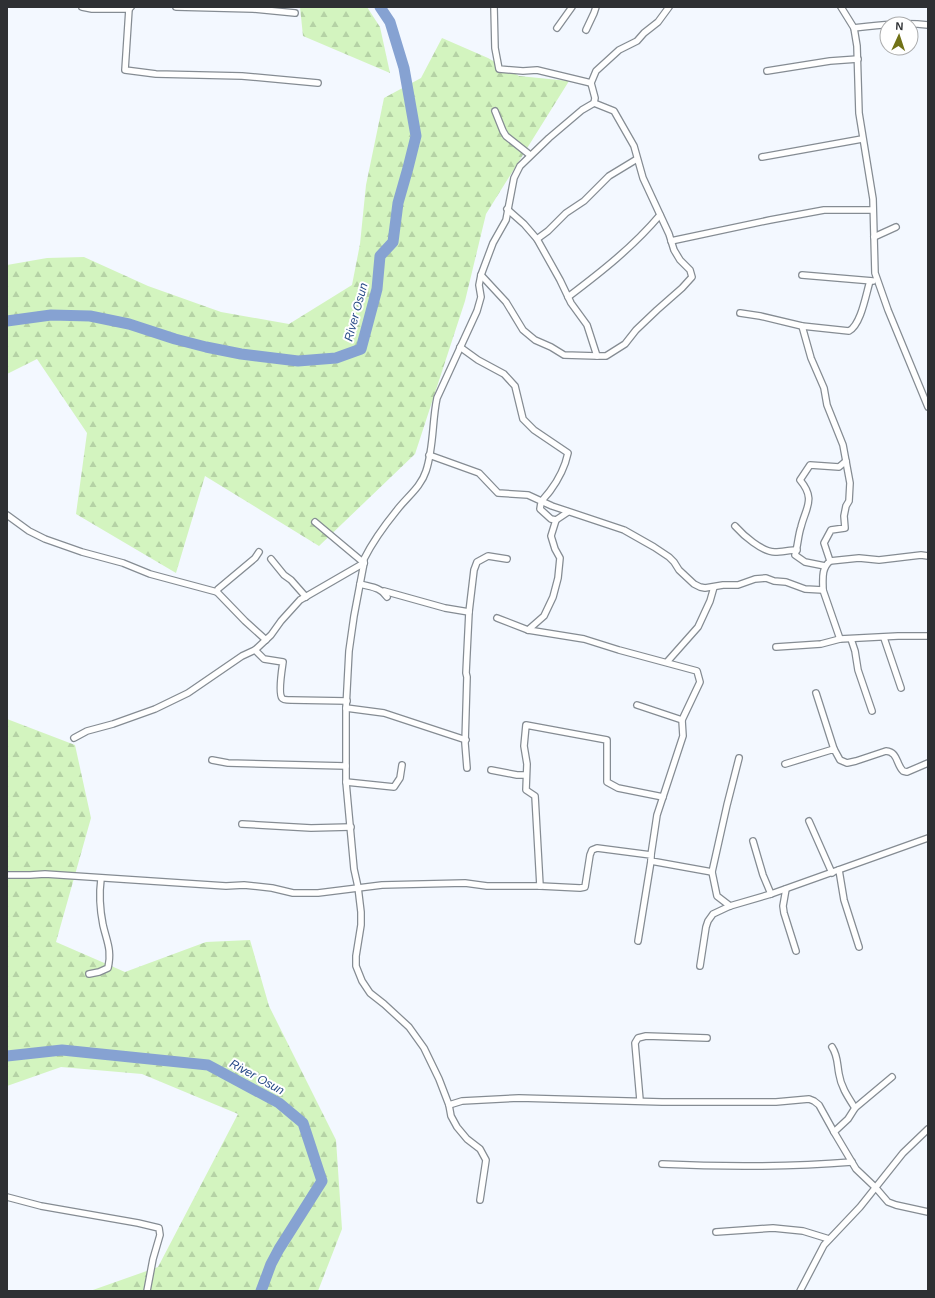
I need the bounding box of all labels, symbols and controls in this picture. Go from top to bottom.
north arrow [879,16,919,56]
text: N [895,20,904,32]
water label: River Osun [341,281,371,343]
water label: River Osun [227,1056,287,1098]

